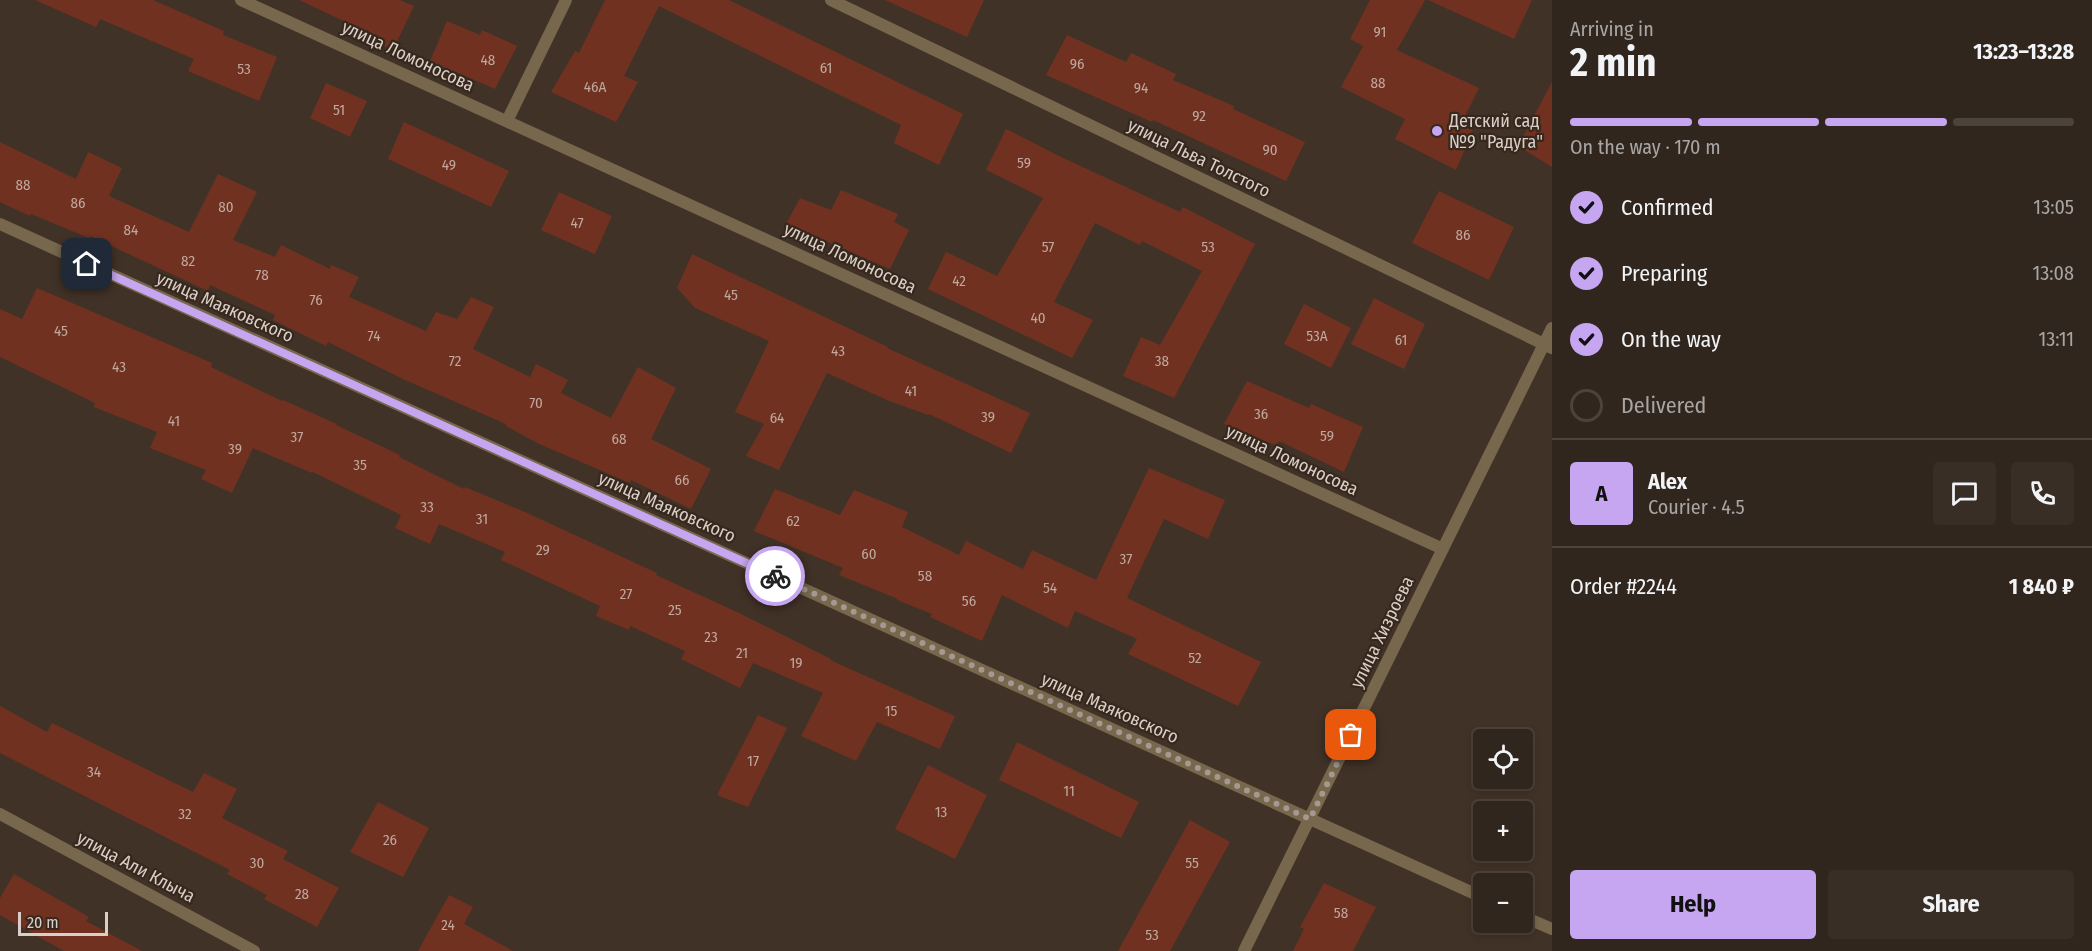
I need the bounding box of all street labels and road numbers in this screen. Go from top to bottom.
street label: улица Ломоносова [338,16,478,96]
street label: улица Льва Толстого [1124,114,1274,202]
street label: улица Ломоносова [780,218,920,298]
street label: улица Маяковского [153,267,297,347]
street label: улица Ломоносова [1222,420,1362,500]
street label: улица Маяковского [595,467,739,547]
street label: улица Хизроева [1346,572,1419,691]
street label: улица Маяковского [1038,668,1182,748]
street label: улица Али Клыча [73,827,199,907]

